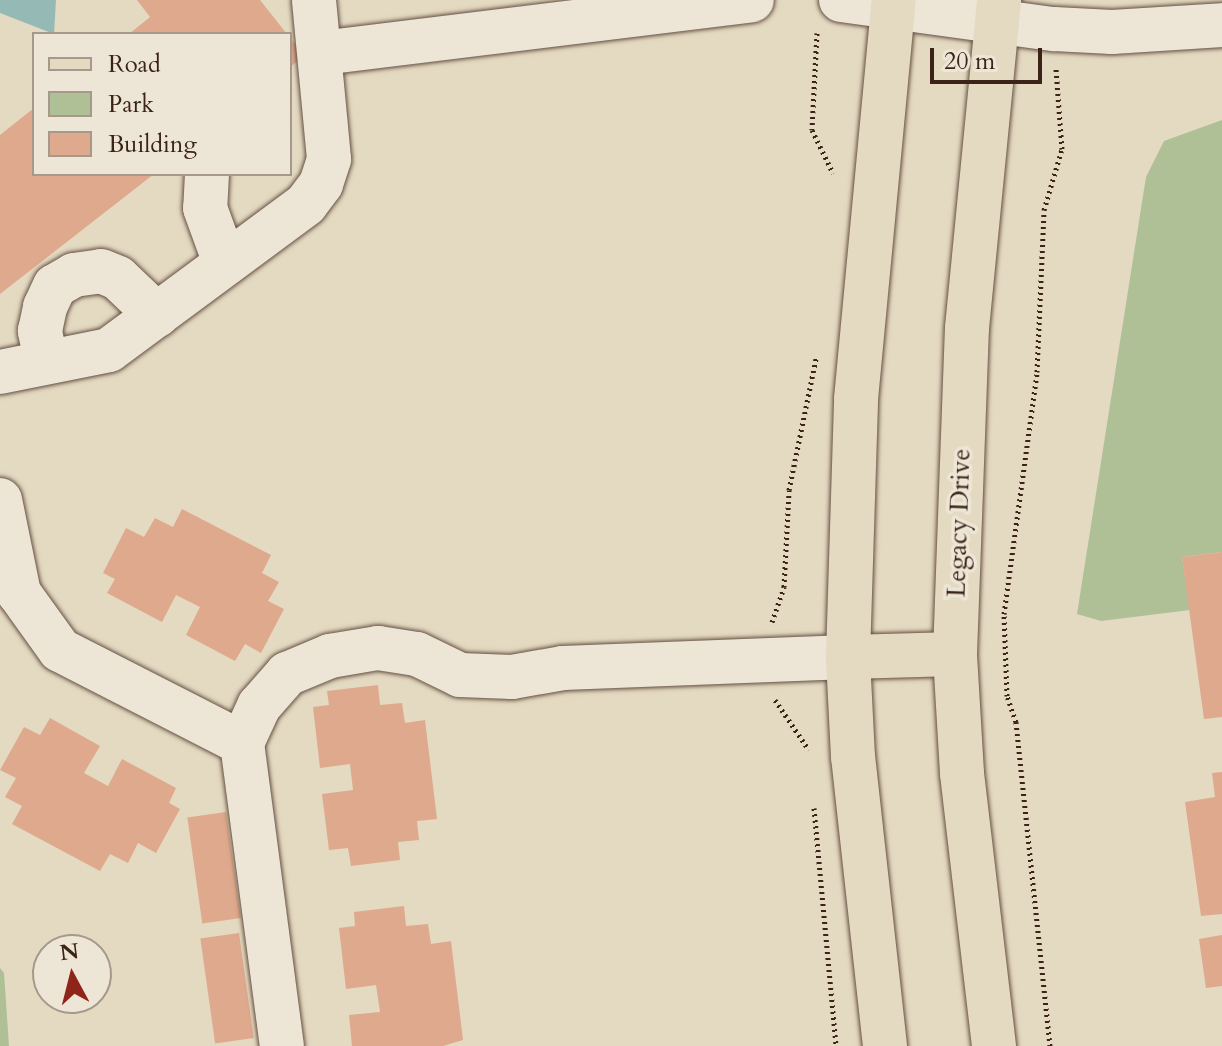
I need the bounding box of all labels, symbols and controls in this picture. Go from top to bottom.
legend [32,32,292,176]
scale bar [934,32,1046,82]
text: 20 m [944,45,995,78]
text: Road [108,48,161,81]
text: Park [108,88,154,121]
text: Building [108,128,197,161]
street label: Legacy Drive [941,448,977,598]
north arrow [32,934,112,1014]
text: N [58,936,81,968]

